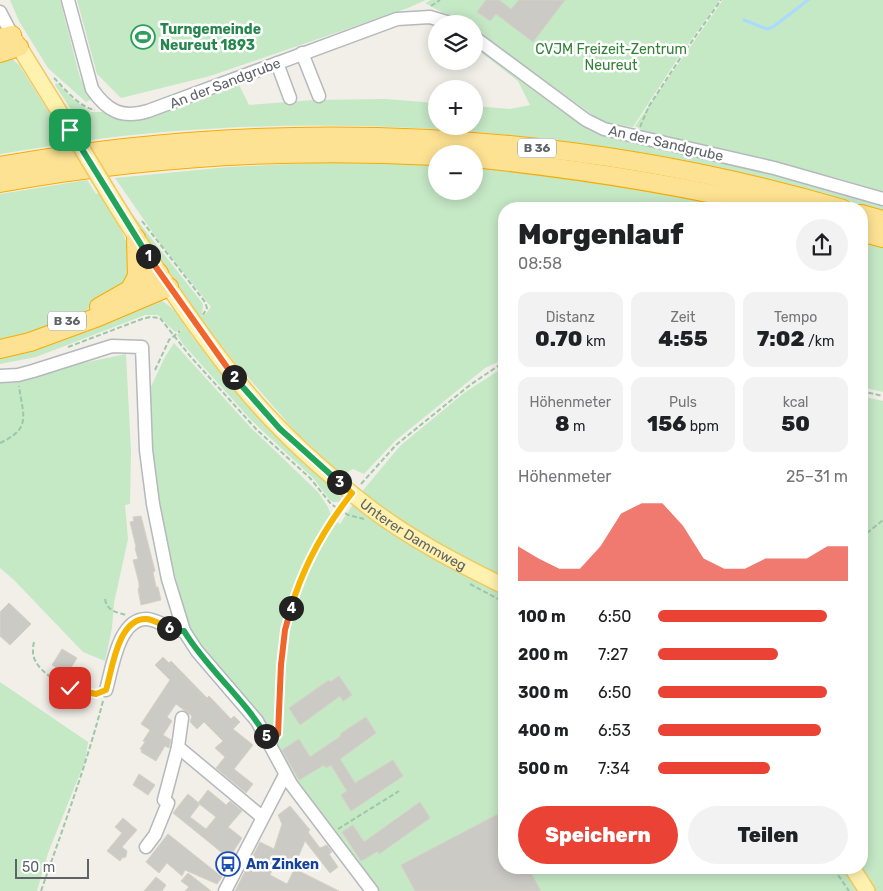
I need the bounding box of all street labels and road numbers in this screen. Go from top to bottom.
street label: An der Sandgrube [167,54,283,112]
street label: An der Sandgrube [607,122,725,165]
road number: B 36 [518,138,556,158]
road number: B 36 [48,312,86,331]
street label: Unterer Dammweg [356,495,469,575]

